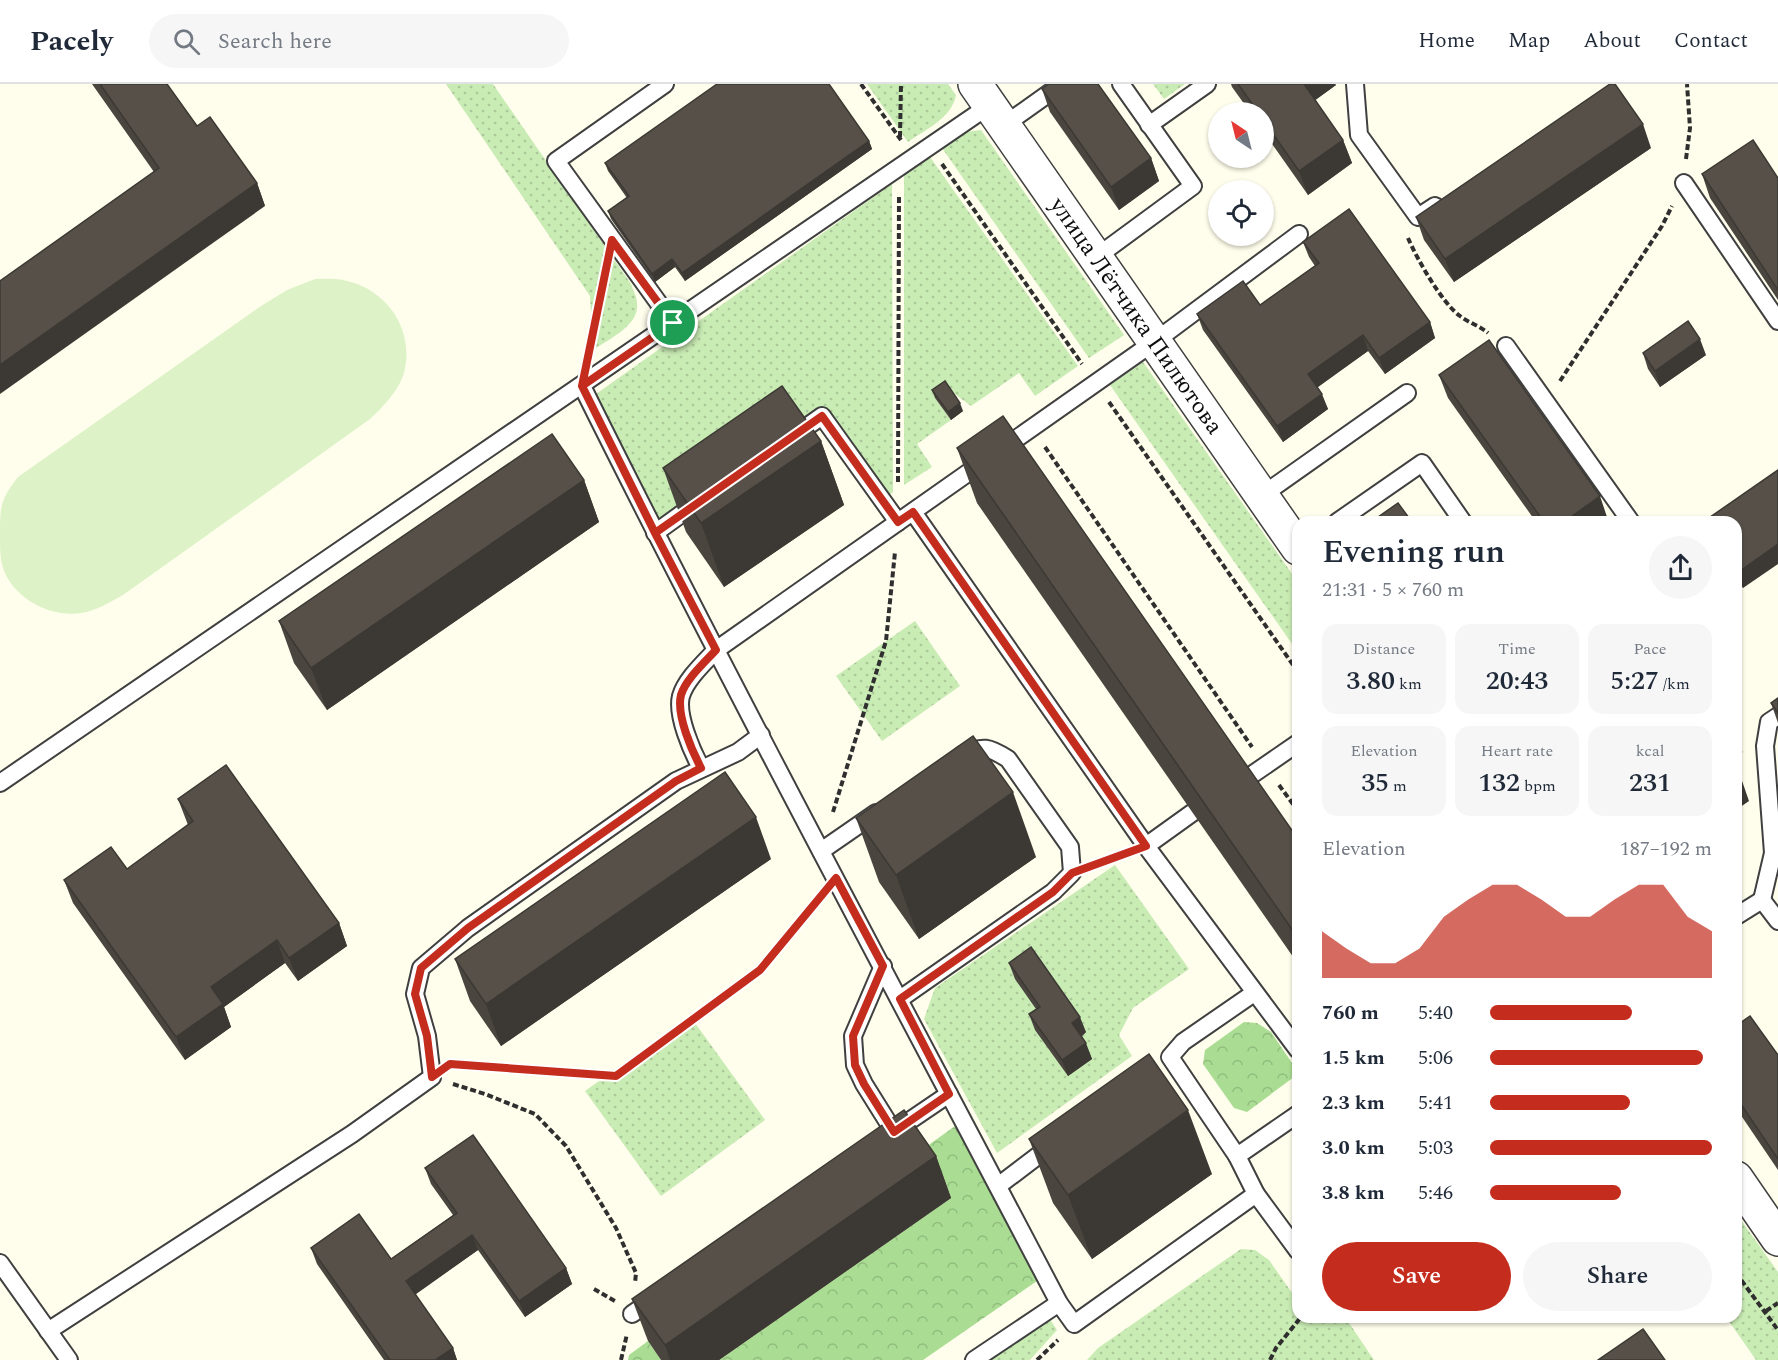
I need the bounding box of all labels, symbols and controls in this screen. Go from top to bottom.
search box [149,14,569,68]
text: Pacely [30,20,113,63]
icon: search [170,25,203,58]
text: Search here [218,25,332,58]
text: Home [1418,25,1475,57]
text: Map [1508,25,1550,57]
text: About [1583,25,1641,57]
text: Contact [1674,25,1748,57]
north arrow [1208,102,1274,168]
map controls [1208,102,1274,246]
button: locate [1208,180,1274,246]
street label: улица Лётчика Пилютова [1040,189,1232,442]
pin [647,297,698,348]
icon: arrive [656,306,689,339]
text: Evening run [1322,527,1505,577]
button: share [1649,536,1712,599]
text: 21:31 · 5 × 760 m [1322,575,1464,605]
text: Distance [1353,637,1415,661]
text: Time [1498,637,1536,661]
text: Pace [1633,637,1667,661]
text: 3.80 [1346,661,1395,701]
text: 20:43 [1486,661,1548,701]
text: 5:27 [1610,661,1659,701]
text: km [1395,672,1422,696]
text: /km [1659,672,1690,696]
text: Elevation [1350,739,1418,763]
text: Heart rate [1481,739,1553,763]
text: kcal [1636,739,1664,763]
text: 35 [1361,763,1389,803]
text: 132 [1478,763,1520,803]
text: 231 [1629,763,1671,803]
text: m [1389,774,1407,798]
text: bpm [1520,774,1556,798]
text: Elevation [1322,834,1406,864]
text: 187–192 m [1620,834,1712,864]
text: 760 m [1322,998,1379,1028]
text: 5:40 [1418,998,1453,1028]
text: 1.5 km [1322,1043,1385,1073]
text: 5:06 [1418,1043,1453,1073]
text: 2.3 km [1322,1088,1385,1118]
text: 5:41 [1418,1088,1453,1118]
text: 3.0 km [1322,1133,1385,1163]
text: 5:03 [1418,1133,1453,1163]
text: 3.8 km [1322,1178,1385,1208]
text: 5:46 [1418,1178,1453,1208]
button: Save [1322,1242,1511,1311]
button: Share [1523,1242,1712,1311]

